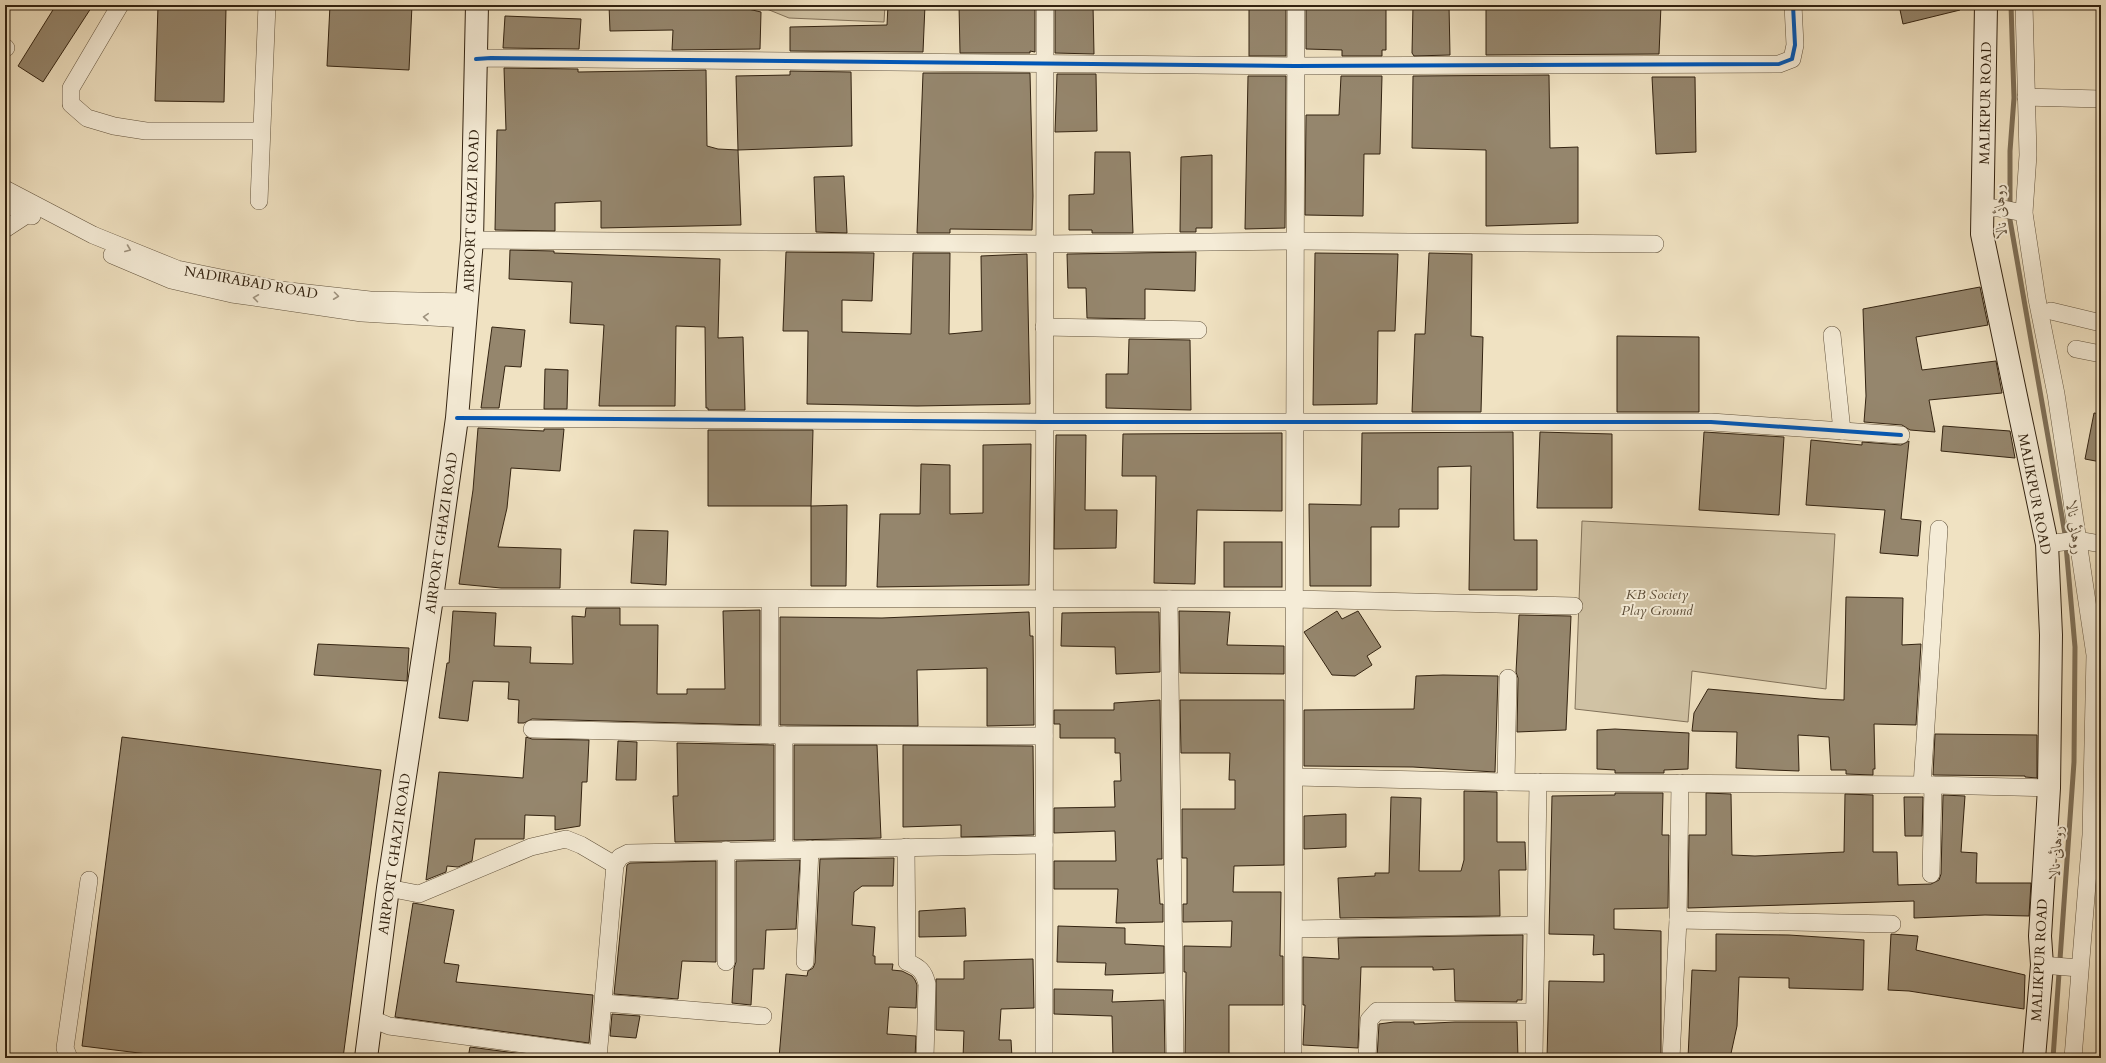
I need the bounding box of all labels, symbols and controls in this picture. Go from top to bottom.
street label: MALIKPUR ROAD [1975,41,1996,165]
street label: AIRPORT GHAZI ROAD [459,129,484,293]
water label: روہائی نالا [1988,184,2012,239]
one-way arrow [124,244,132,252]
street label: NADIRABAD ROAD [183,261,319,304]
one-way arrow [333,291,339,300]
one-way arrow [253,294,259,303]
one-way arrow [423,312,429,321]
street label: MALIKPUR ROAD [2013,432,2056,556]
street label: AIRPORT GHAZI ROAD [421,451,462,615]
water label: روہائی نالا [2061,499,2089,556]
park label: KB Society Play Ground [1621,585,1694,620]
street label: AIRPORT GHAZI ROAD [374,772,415,936]
water label: روہائی نالا [2044,825,2068,880]
street label: MALIKPUR ROAD [2027,898,2052,1022]

